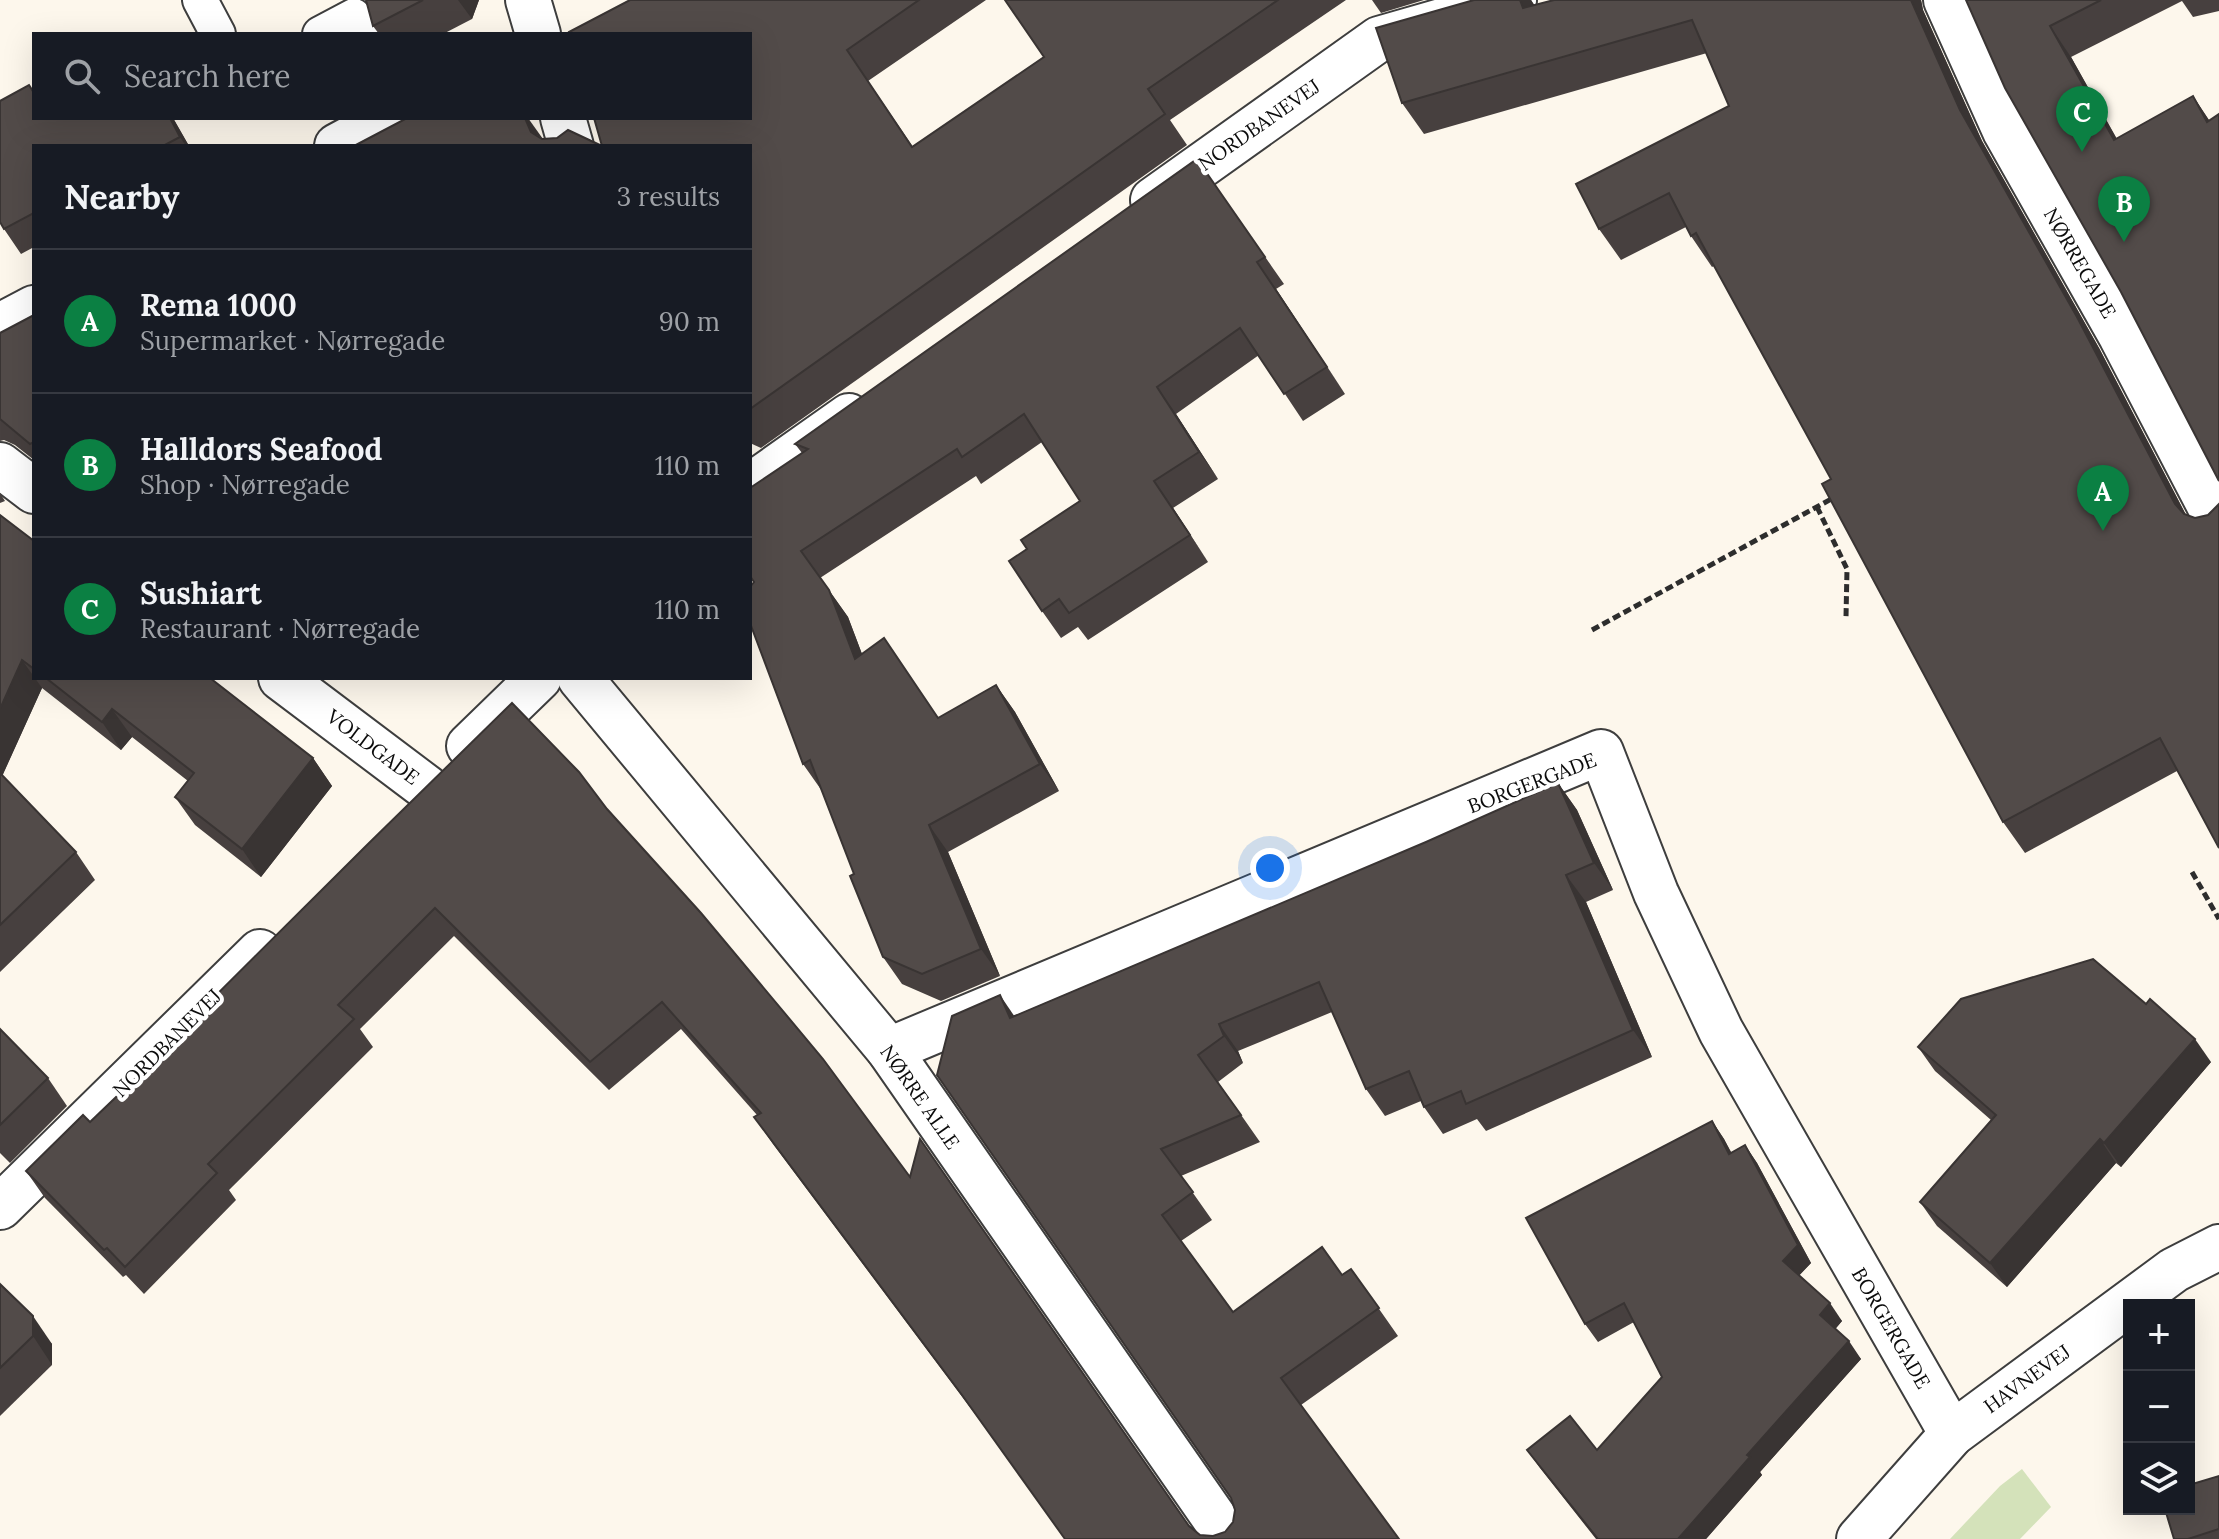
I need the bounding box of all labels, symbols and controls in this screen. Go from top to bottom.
search box [32,32,752,120]
icon: search [60,54,104,98]
text: Search here [124,57,291,95]
street label: NORDBANEVEJ [1193,73,1324,176]
pin: C [2056,86,2108,152]
text: Nearby [64,175,180,218]
pin: B [2098,176,2150,242]
text: 3 results [617,180,720,213]
street label: NØRREGADE [2039,203,2122,322]
text: Rema 1000 [140,286,297,324]
text: A [81,305,99,338]
text: 90 m [659,305,720,338]
text: Supermarket · Nørregade [140,324,445,357]
text: Halldors Seafood [140,430,382,468]
text: B [81,449,99,482]
text: 110 m [655,449,720,482]
pin: A [2077,465,2129,531]
text: Shop · Nørregade [140,468,350,501]
text: Sushiart [140,574,262,612]
text: C [81,593,99,626]
text: 110 m [655,593,720,626]
text: Restaurant · Nørregade [140,612,420,645]
street label: VOLDGADE [321,703,425,790]
street label: BORGERGADE [1464,747,1600,819]
your location [1250,848,1290,888]
street label: NORDBANEVEJ [107,983,226,1102]
street label: NØRRE ALLE [875,1040,966,1154]
street label: BORGERGADE [1847,1263,1936,1393]
map controls [2123,1299,2195,1515]
button: + [2123,1299,2195,1371]
street label: HAVNEVEJ [1978,1339,2075,1418]
button: − [2123,1371,2195,1443]
button: layers [2123,1443,2195,1515]

